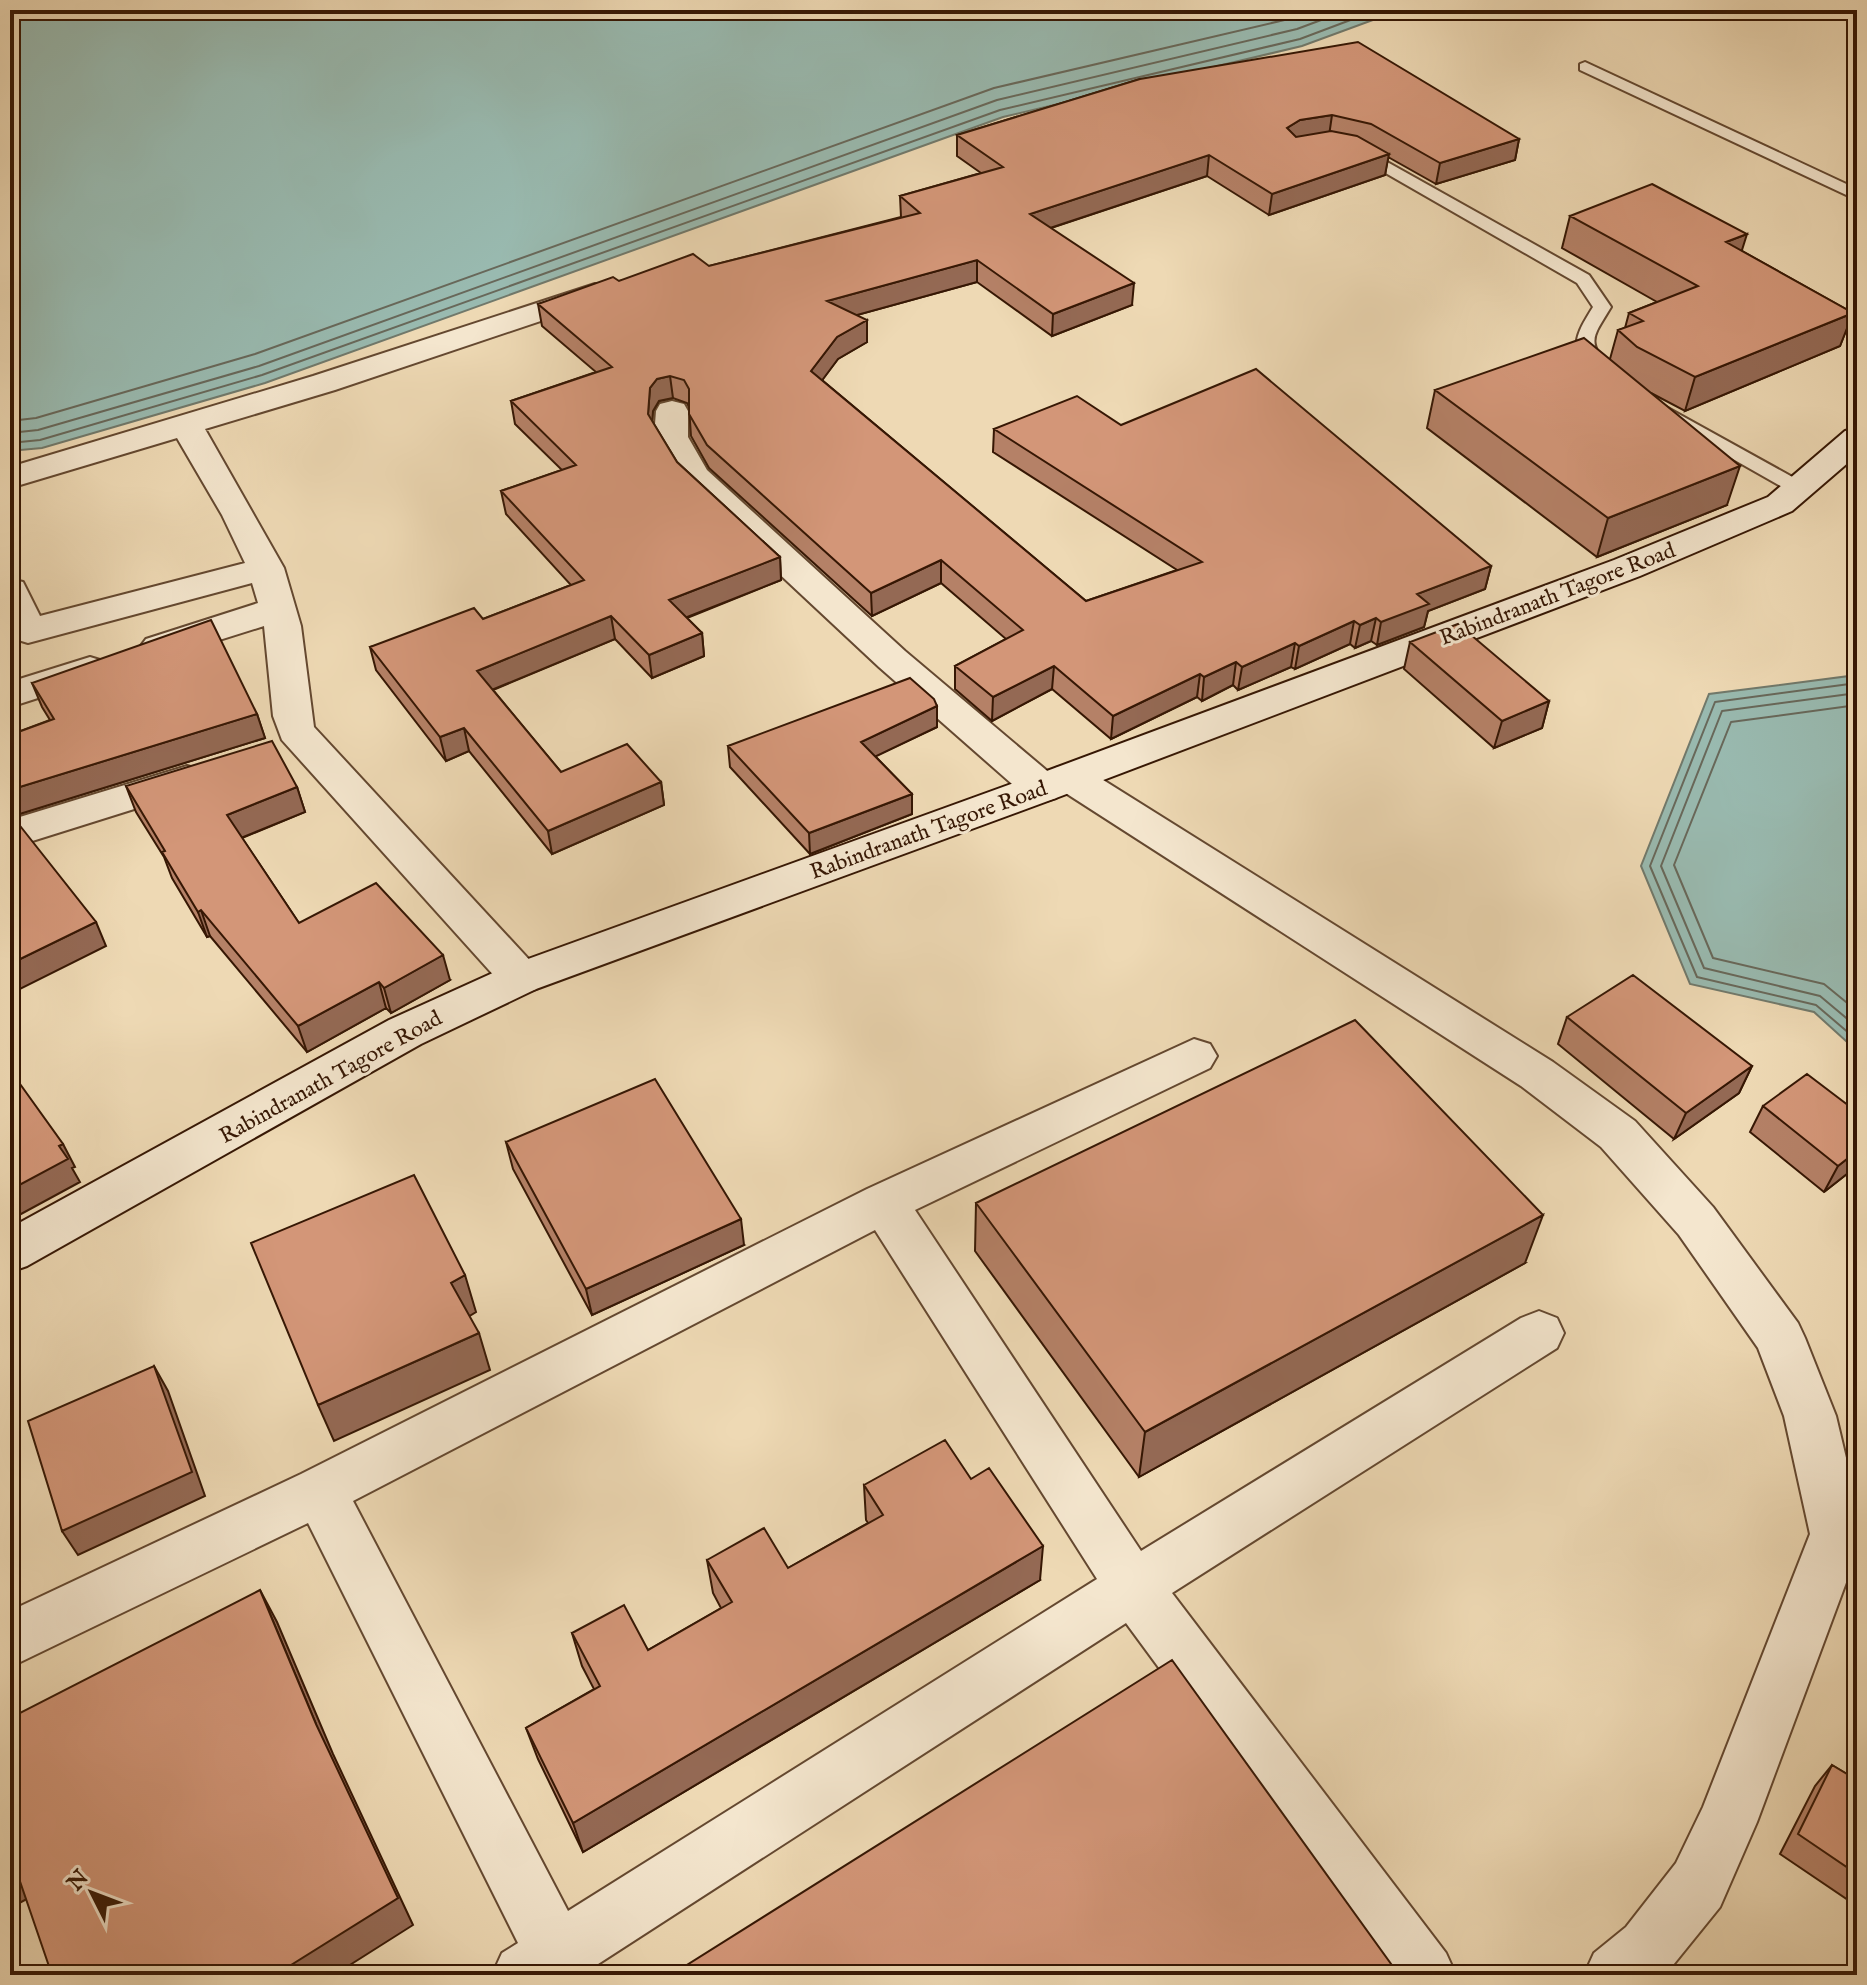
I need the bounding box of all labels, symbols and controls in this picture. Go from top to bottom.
street label: Rabindranath Tagore Road [1436,537,1680,653]
street label: Rabindranath Tagore Road [806,775,1051,887]
street label: Rabindranath Tagore Road [215,1005,447,1151]
north arrow [52,1853,132,1933]
text: N [61,1865,95,1898]

